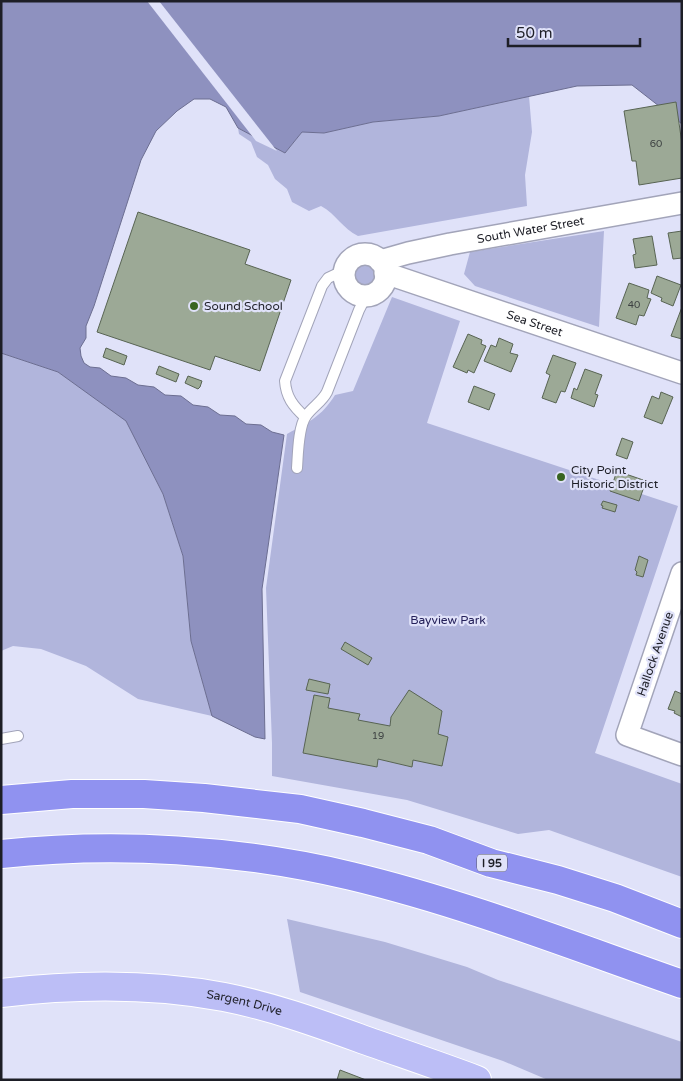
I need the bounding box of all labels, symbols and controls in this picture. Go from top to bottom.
scale bar [508,15,640,47]
text: 50 m [516,24,553,42]
house number: 60 [650,138,662,150]
street label: South Water Street [476,213,586,246]
place label: Sound School [204,299,283,313]
house number: 40 [628,299,640,311]
marker: Sound School [188,300,200,312]
street label: Sea Street [505,307,565,340]
place label: City Point Historic District [571,463,659,491]
marker: City Point Historic District [555,471,567,483]
street label: Hallock Avenue [634,610,676,698]
park label: Bayview Park [410,613,486,627]
house number: 19 [372,730,384,742]
road number: I 95 [477,854,507,871]
street label: Sargent Drive [205,987,284,1018]

